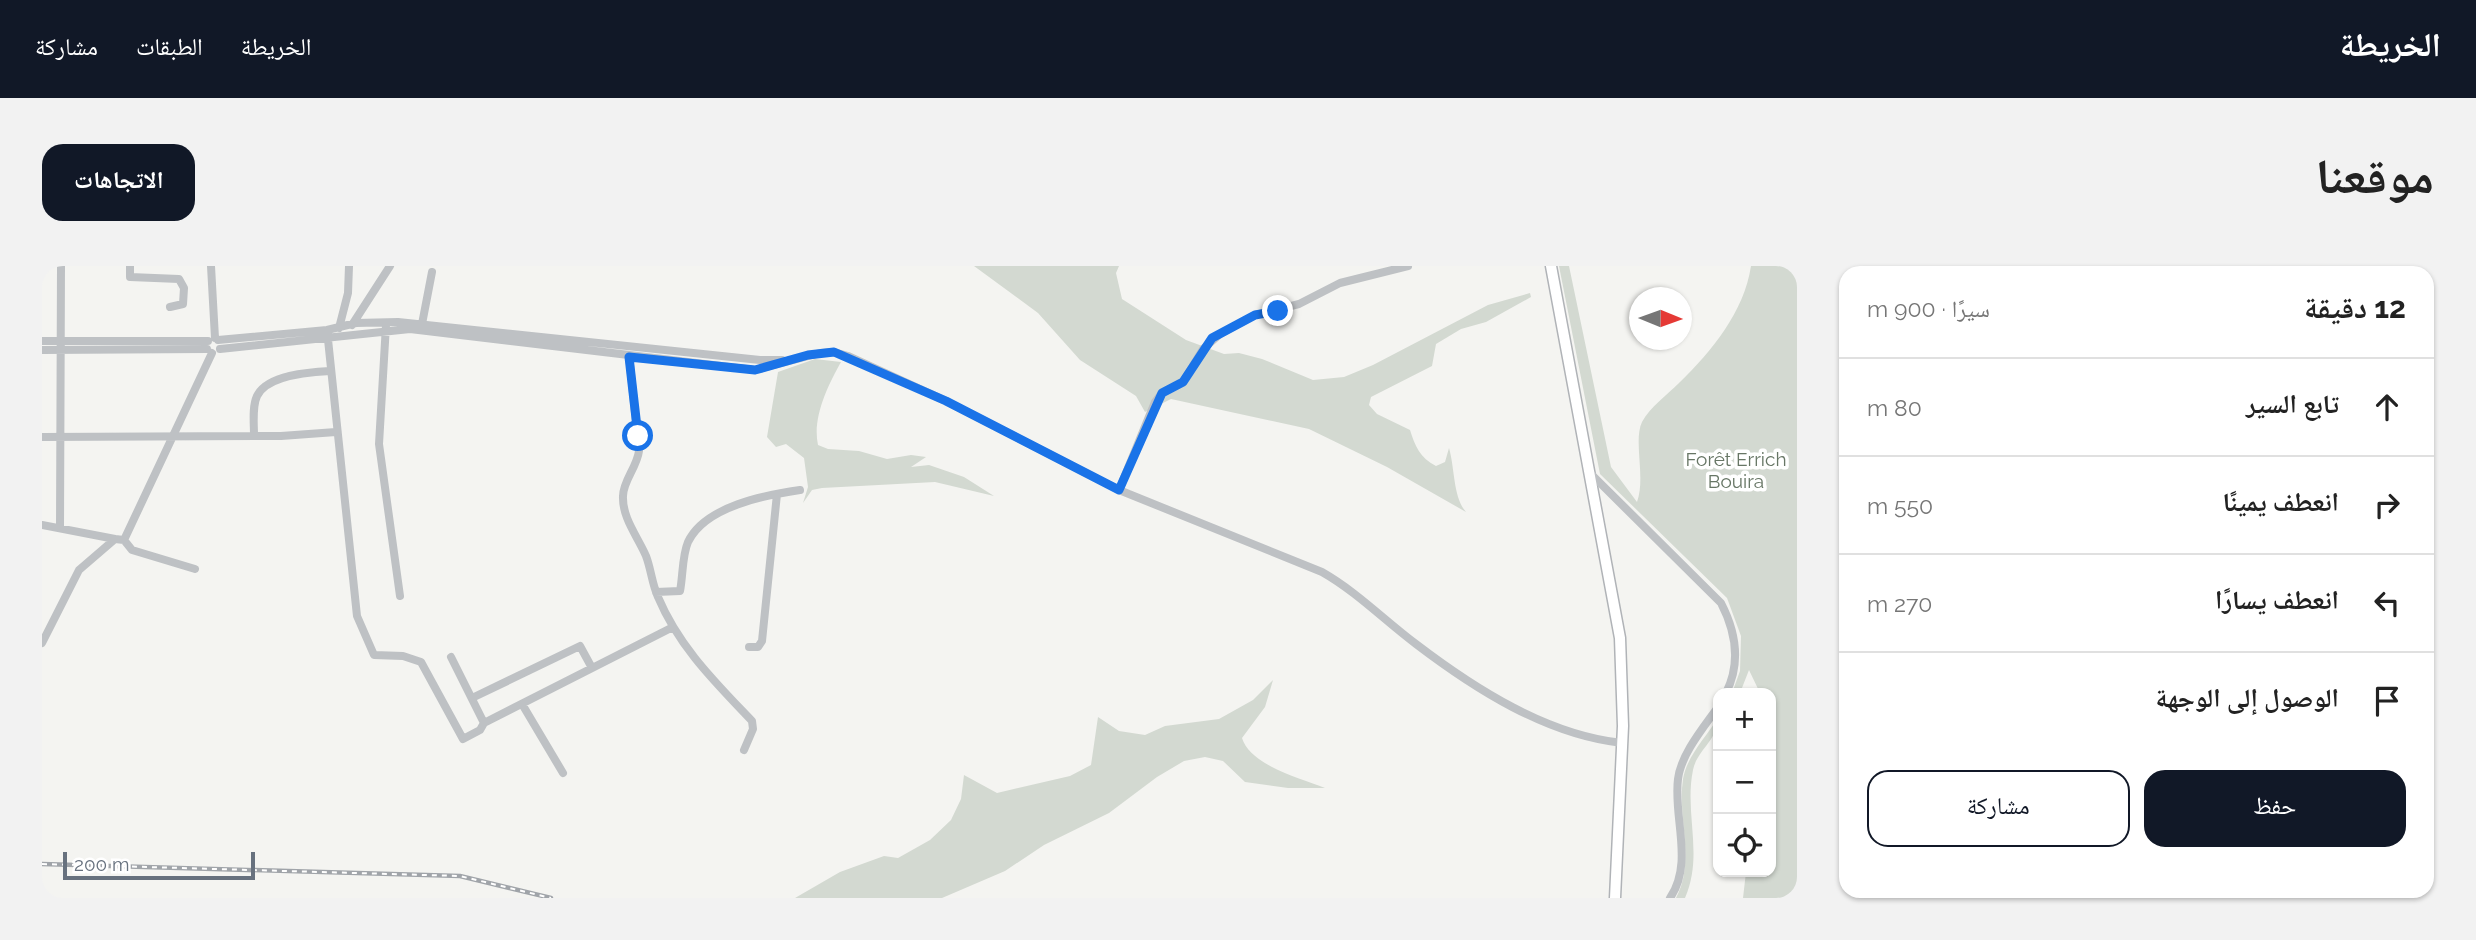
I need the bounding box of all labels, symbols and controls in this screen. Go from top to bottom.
text: الخريطة [2340,25,2441,64]
text: مشاركة [35,32,98,61]
text: الطبقات [136,32,203,61]
text: الخريطة [241,32,311,61]
button: الاتجاهات [42,144,195,221]
text: موقعنا [2316,147,2434,204]
north arrow [1629,287,1692,350]
text: 12 دقيقة [2304,290,2406,325]
route end [1262,295,1293,326]
text: سيرًا · 900 m [1867,295,1990,322]
icon: ahead [2368,388,2406,426]
text: تابع السير [2246,389,2339,419]
text: 80 m [1867,394,1922,421]
route start [622,420,653,451]
park label: Forêt Errich Bouira [1686,448,1786,492]
icon: right [2368,486,2406,524]
text: انعطف يمينًا [2222,487,2339,517]
text: 550 m [1867,492,1933,519]
icon: left [2368,584,2406,622]
text: انعطف يسارًا [2215,585,2339,615]
text: 270 m [1867,590,1932,617]
icon: arrive [2368,682,2406,720]
text: الوصول إلى الوجهة [2156,683,2339,713]
map controls [1713,688,1776,877]
button: + [1713,688,1776,751]
button: − [1713,751,1776,814]
button: مشاركة [1867,770,2130,847]
button: حفظ [2144,770,2406,847]
button: locate [1713,814,1776,877]
scale bar [63,849,256,881]
text: 200 m [74,853,129,875]

